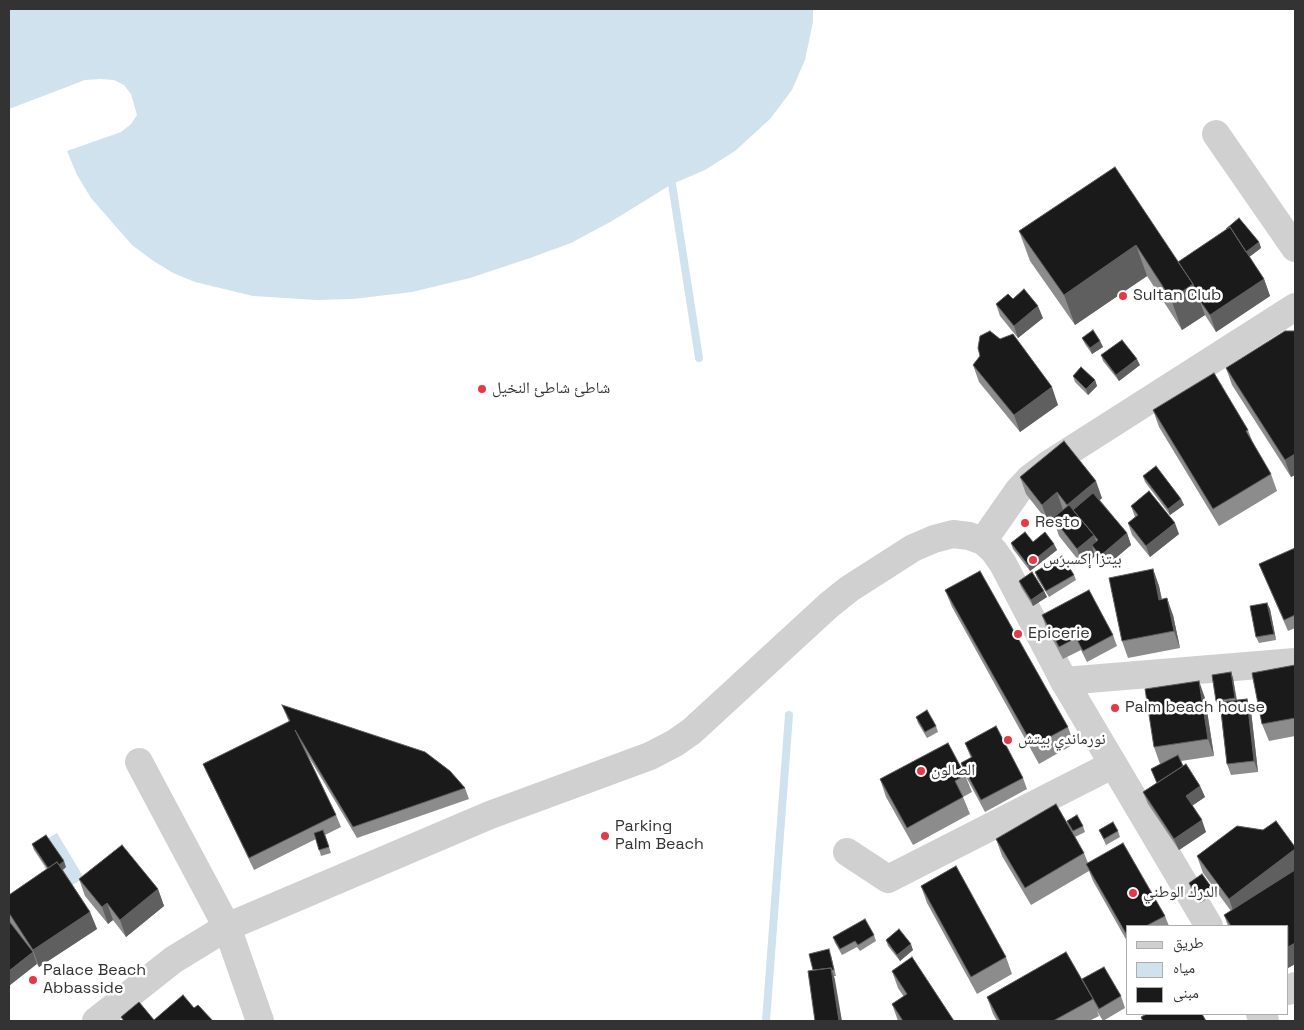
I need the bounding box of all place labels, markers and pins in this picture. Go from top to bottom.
place label: Sultan Club [1133,286,1221,306]
marker: Sultan Club [1117,290,1129,302]
place label: شاطئ شاطئ النخيل [492,379,610,399]
marker: شاطئ شاطئ النخيل [476,383,488,395]
place label: Resto [1035,513,1080,533]
marker: Resto [1019,517,1031,529]
place label: بيتزا إكسبرس [1043,550,1122,570]
marker: بيتزا إكسبرس [1027,554,1039,566]
place label: Epicerie [1028,624,1090,644]
marker: Epicerie [1012,628,1024,640]
place label: Palm beach house [1125,698,1265,718]
marker: Palm beach house [1109,702,1121,714]
place label: نورماندي بيتش [1018,730,1106,750]
marker: نورماندي بيتش [1002,734,1014,746]
place label: الصالون [931,761,975,781]
marker: الصالون [915,765,927,777]
place label: Parking Palm Beach [615,817,704,855]
marker: Parking Palm Beach [599,830,611,842]
place label: الدرك الوطني [1143,883,1218,903]
marker: الدرك الوطني [1127,887,1139,899]
place label: Palace Beach Abbasside [43,961,146,999]
marker: Palace Beach Abbasside [27,974,39,986]

